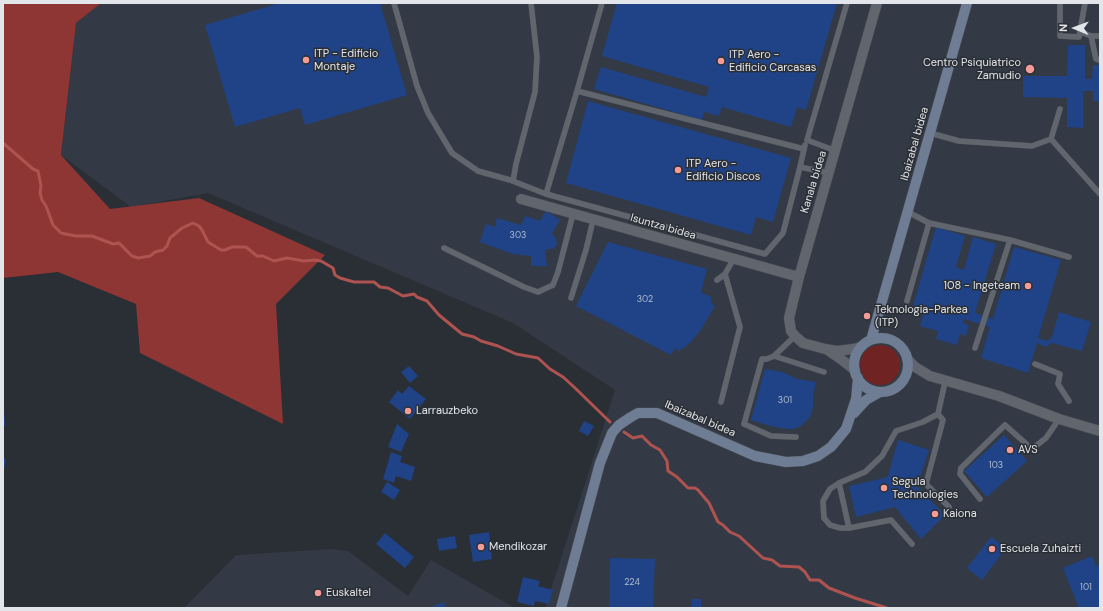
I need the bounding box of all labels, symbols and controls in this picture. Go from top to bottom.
north arrow [1055,8,1095,48]
text: N [1056,24,1070,32]
place label: ITP - Edificio Montaje [314,47,378,73]
place label: ITP Aero - Edificio Carcasas [729,48,816,74]
marker: ITP - Edificio Montaje [301,55,311,65]
marker: ITP Aero - Edificio Carcasas [716,56,726,66]
place label: Centro Psiquiatrico Zamudio [923,56,1021,82]
marker: Centro Psiquiatrico Zamudio [1024,63,1036,75]
street label: Ibaizabal bidea [898,106,932,182]
street label: Kanala bidea [798,149,830,215]
place label: ITP Aero - Edificio Discos [686,157,760,183]
marker: ITP Aero - Edificio Discos [673,165,683,175]
street label: Isuntza bidea [629,211,697,243]
house number: 303 [510,231,526,241]
place label: 108 - Ingeteam [943,279,1020,293]
marker: 108 - Ingeteam [1023,281,1033,291]
house number: 302 [637,295,653,305]
place label: Teknologia-Parkea (ITP) [875,303,968,329]
marker: Teknologia-Parkea (ITP) [862,311,872,321]
house number: 301 [778,396,792,406]
street label: Ibaizabal bidea [662,398,738,440]
place label: Larrauzbeko [416,404,478,418]
marker: Larrauzbeko [403,406,413,416]
place label: AVS [1018,443,1038,457]
marker: AVS [1005,445,1015,455]
house number: 103 [989,461,1003,471]
place label: Segula Technologies [892,475,958,501]
marker: Segula Technologies [879,483,889,493]
place label: Kaiona [943,507,977,521]
marker: Kaiona [930,509,940,519]
place label: Mendikozar [489,540,547,554]
marker: Mendikozar [476,542,486,552]
place label: Escuela Zuhaizti [1000,542,1081,556]
marker: Escuela Zuhaizti [987,544,997,554]
house number: 224 [624,578,640,588]
house number: 101 [1080,583,1092,593]
place label: Euskaltel [326,586,371,600]
marker: Euskaltel [313,588,323,598]

